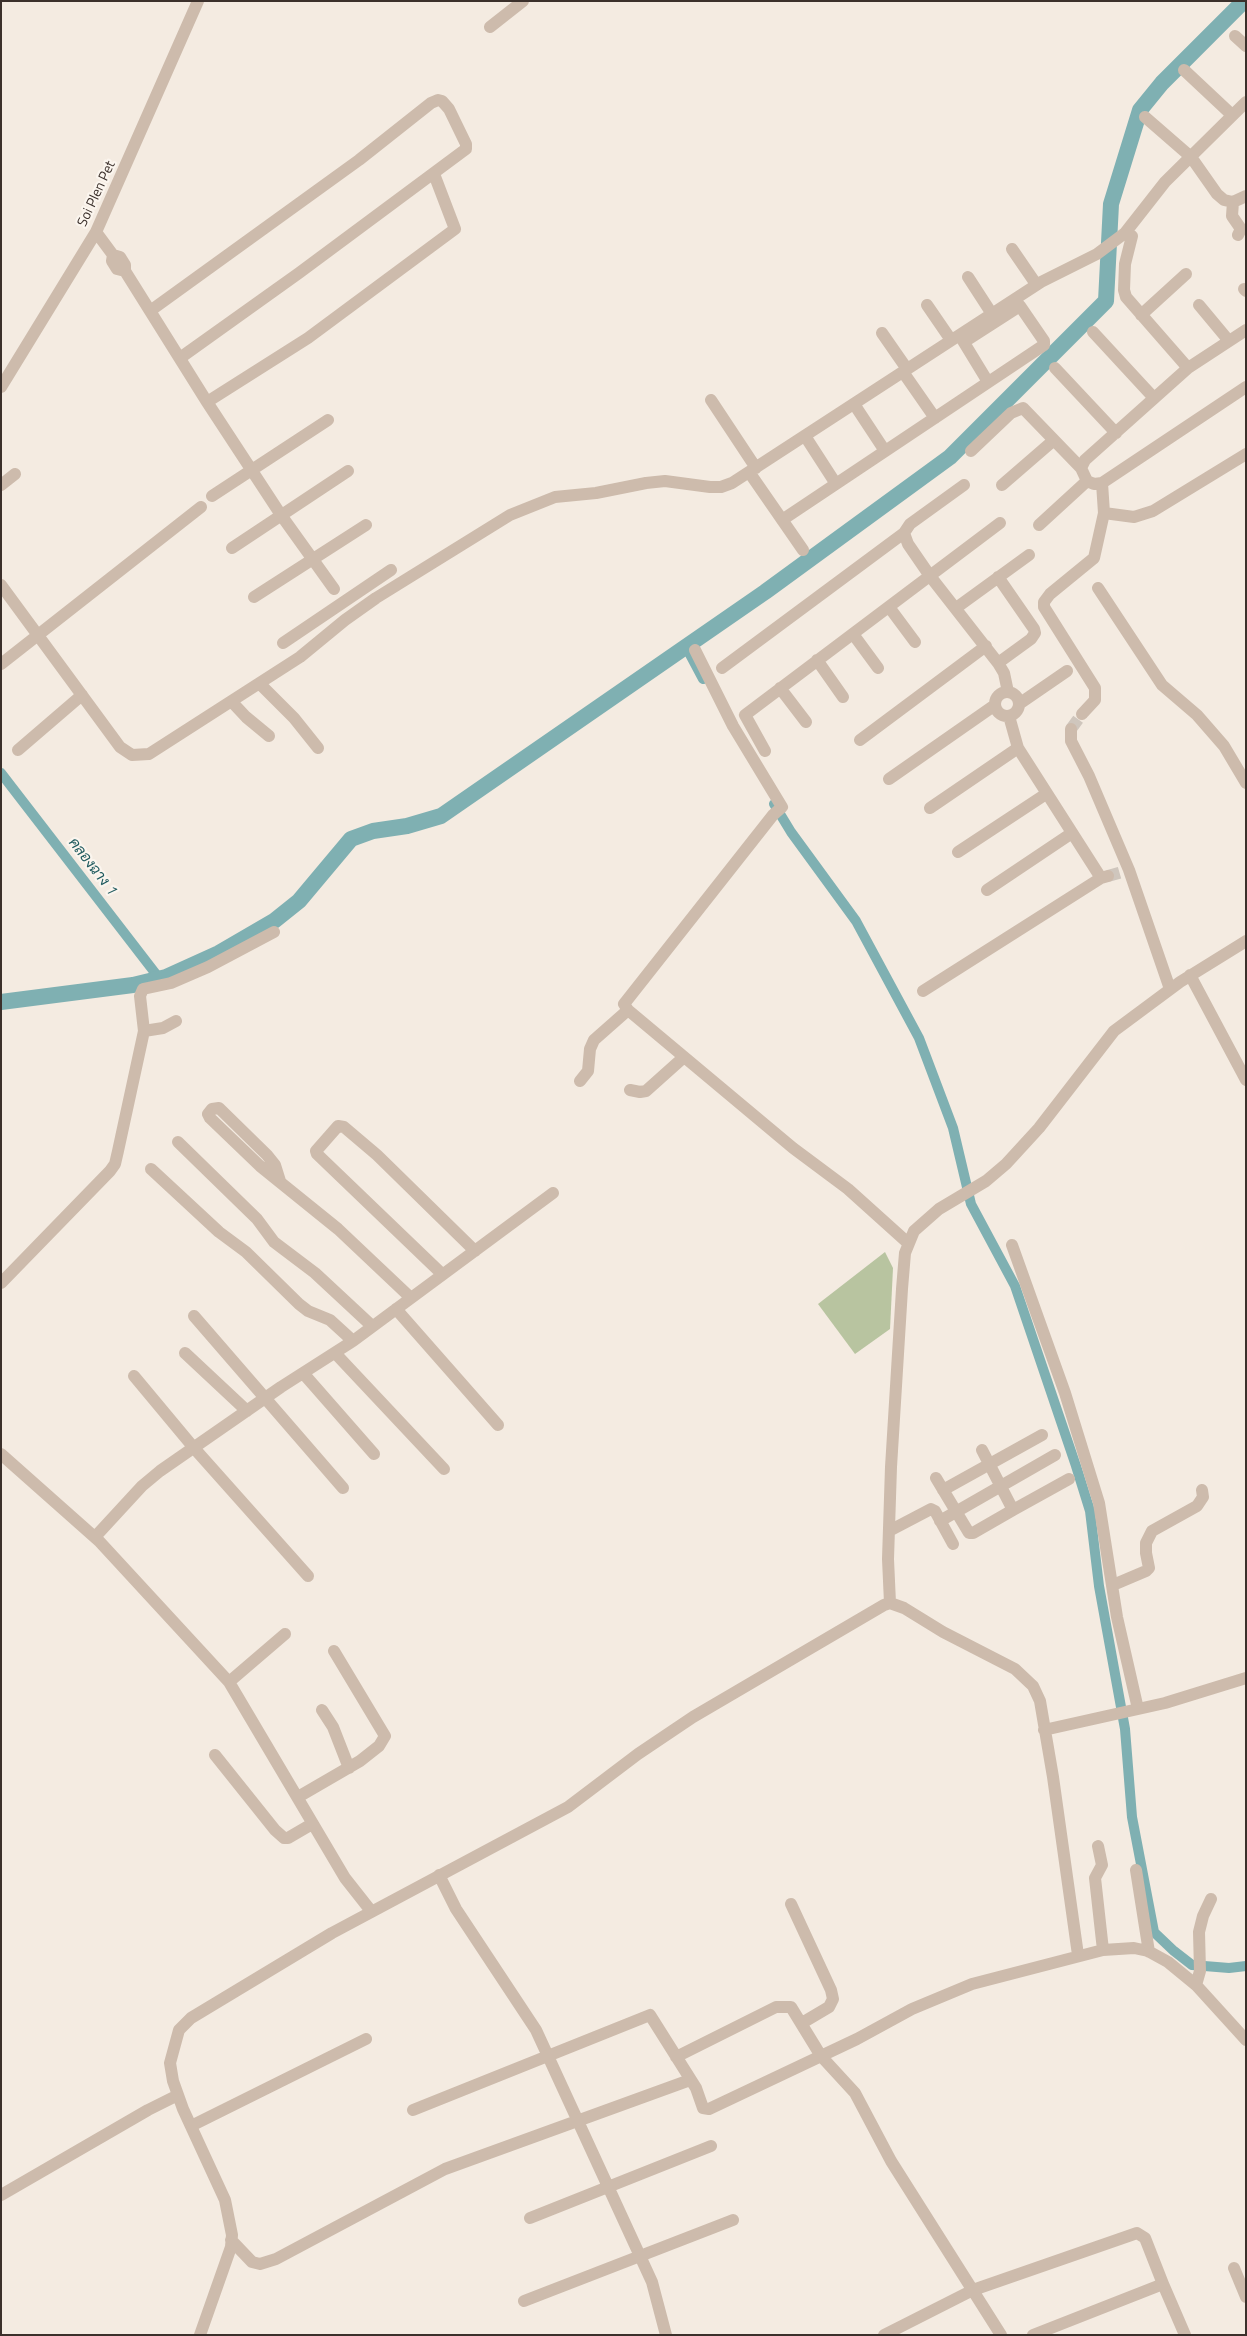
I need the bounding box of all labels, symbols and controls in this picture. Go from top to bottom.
street label: Soi Plen Pet [74,158,120,230]
water label: คลองฉาง 1 [64,835,120,899]

